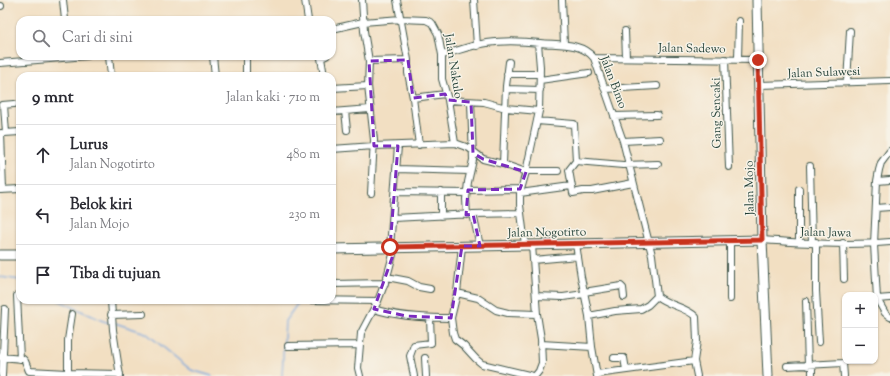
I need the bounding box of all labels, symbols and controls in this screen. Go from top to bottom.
search box [16,16,336,60]
icon: search [30,27,52,49]
text: Cari di sini [62,28,133,49]
street label: Jalan Nakulo [439,31,467,100]
street label: Jalan Sadewo [657,39,726,59]
route end [749,51,767,69]
street label: Jalan Bimo [594,53,631,112]
street label: Jalan Sulawesi [786,63,861,83]
street label: Gang Sencaki [707,77,727,149]
text: 9 mnt [32,86,74,110]
text: Jalan kaki · 710 m [226,89,320,107]
text: Lurus [70,135,108,156]
icon: ahead [32,144,54,166]
text: 480 m [287,146,320,164]
text: Jalan Nogotirto [70,156,155,174]
street label: Jalan Mojo [741,160,759,217]
text: Belok kiri [70,195,132,216]
icon: left [32,204,54,226]
text: 230 m [288,206,320,224]
text: Jalan Mojo [70,216,129,234]
street label: Jalan Nogotirto [507,223,587,243]
street label: Jalan Jawa [799,224,852,242]
route start [381,238,399,256]
icon: arrive [32,264,54,286]
text: Tiba di tujuan [70,264,161,285]
map controls [842,292,878,364]
button: + [842,292,878,328]
button: − [842,328,878,364]

